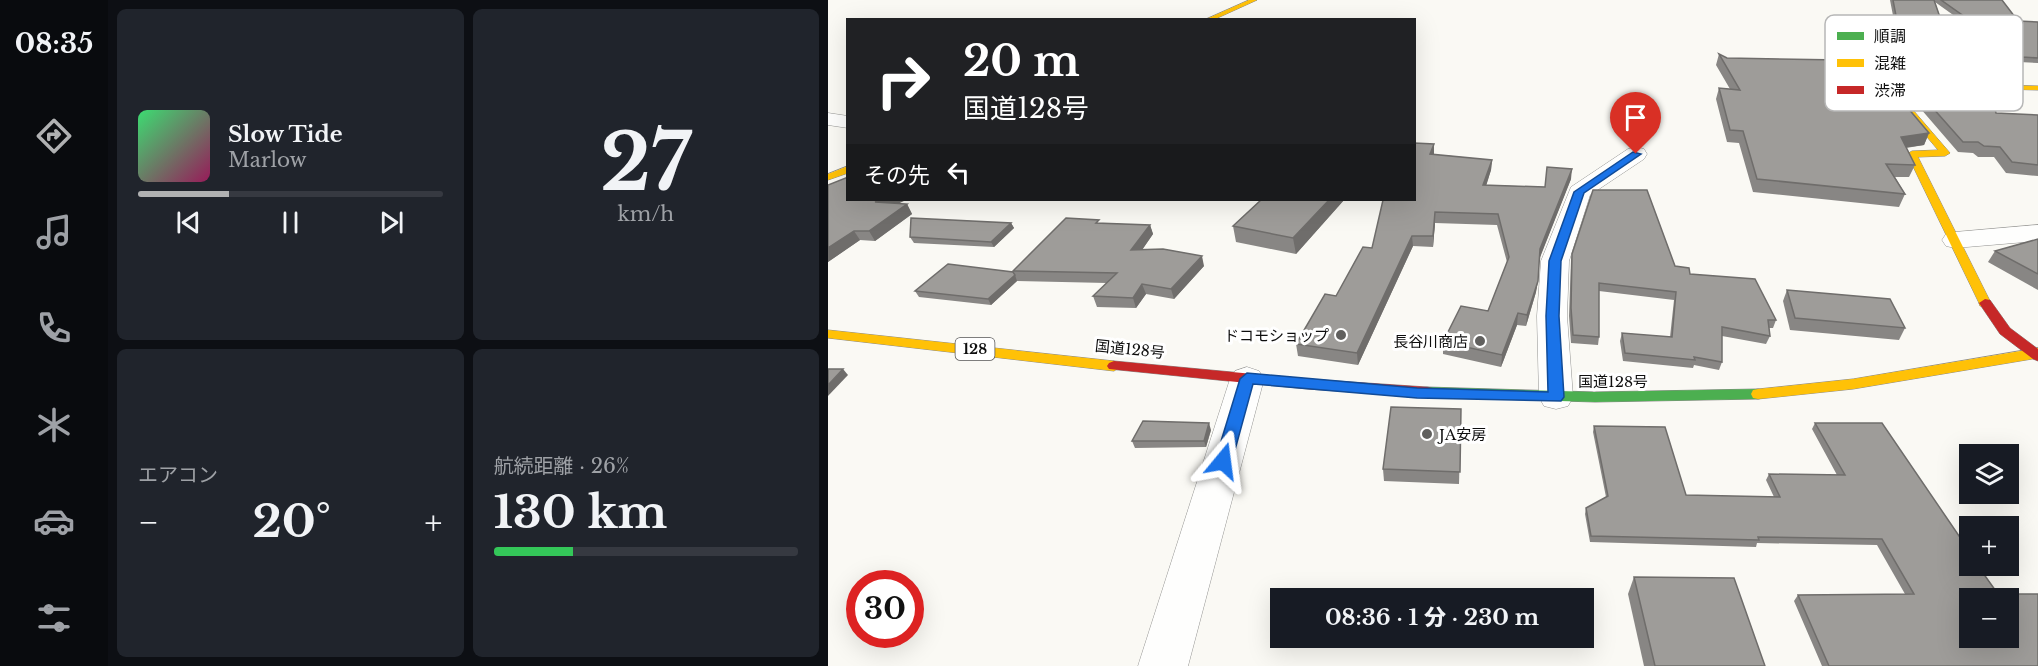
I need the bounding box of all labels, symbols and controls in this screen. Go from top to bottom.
legend [1825,15,2023,111]
text: 順調 [1874,26,1906,46]
text: 08:35 [15,27,93,60]
text: 20 m [963,35,1080,87]
icon: right [864,42,942,120]
text: 混雑 [1874,53,1906,73]
text: 渋滞 [1874,80,1906,100]
text: 国道128号 [963,92,1089,125]
pin [1610,92,1661,154]
icon: arrive [1619,101,1652,134]
text: 27 [600,114,691,211]
icon: directions [33,115,75,157]
text: Slow Tide [228,121,343,148]
text: Marlow [228,148,307,172]
icon: left [942,156,975,189]
text: その先 [864,162,930,189]
text: km/h [617,202,674,226]
icon: previous [172,206,205,239]
icon: pause [274,206,307,239]
icon: next [375,206,408,239]
icon: music [33,211,75,253]
icon: phone [33,307,75,349]
place label: ドコモショップ [1224,326,1329,345]
marker: ドコモショップ [1334,328,1348,342]
place label: 長谷川商店 [1393,332,1468,351]
marker: 長谷川商店 [1473,334,1487,348]
street label: 国道128号 [1094,336,1166,362]
road number: 128 [956,338,994,360]
street label: 国道128号 [1578,372,1648,391]
icon: climate [33,404,75,446]
place label: JA安房 [1437,425,1486,444]
marker: JA安房 [1420,427,1434,441]
position arrow [1191,429,1255,493]
map controls [1959,444,2019,648]
button: layers [1959,444,2019,504]
text: 航続距離 · 26% [494,454,629,478]
text: エアコン [138,463,218,487]
text: 130 km [494,484,667,540]
text: 20° [252,493,331,549]
icon: car [33,500,75,542]
text: − [138,502,159,543]
text: + [424,502,443,543]
button: + [1959,516,2019,576]
speed limit sign: 30 [846,570,924,648]
button: − [1959,588,2019,648]
icon: filters [33,597,75,639]
text: 08:36 · 1 分 · 230 m [1325,604,1539,631]

